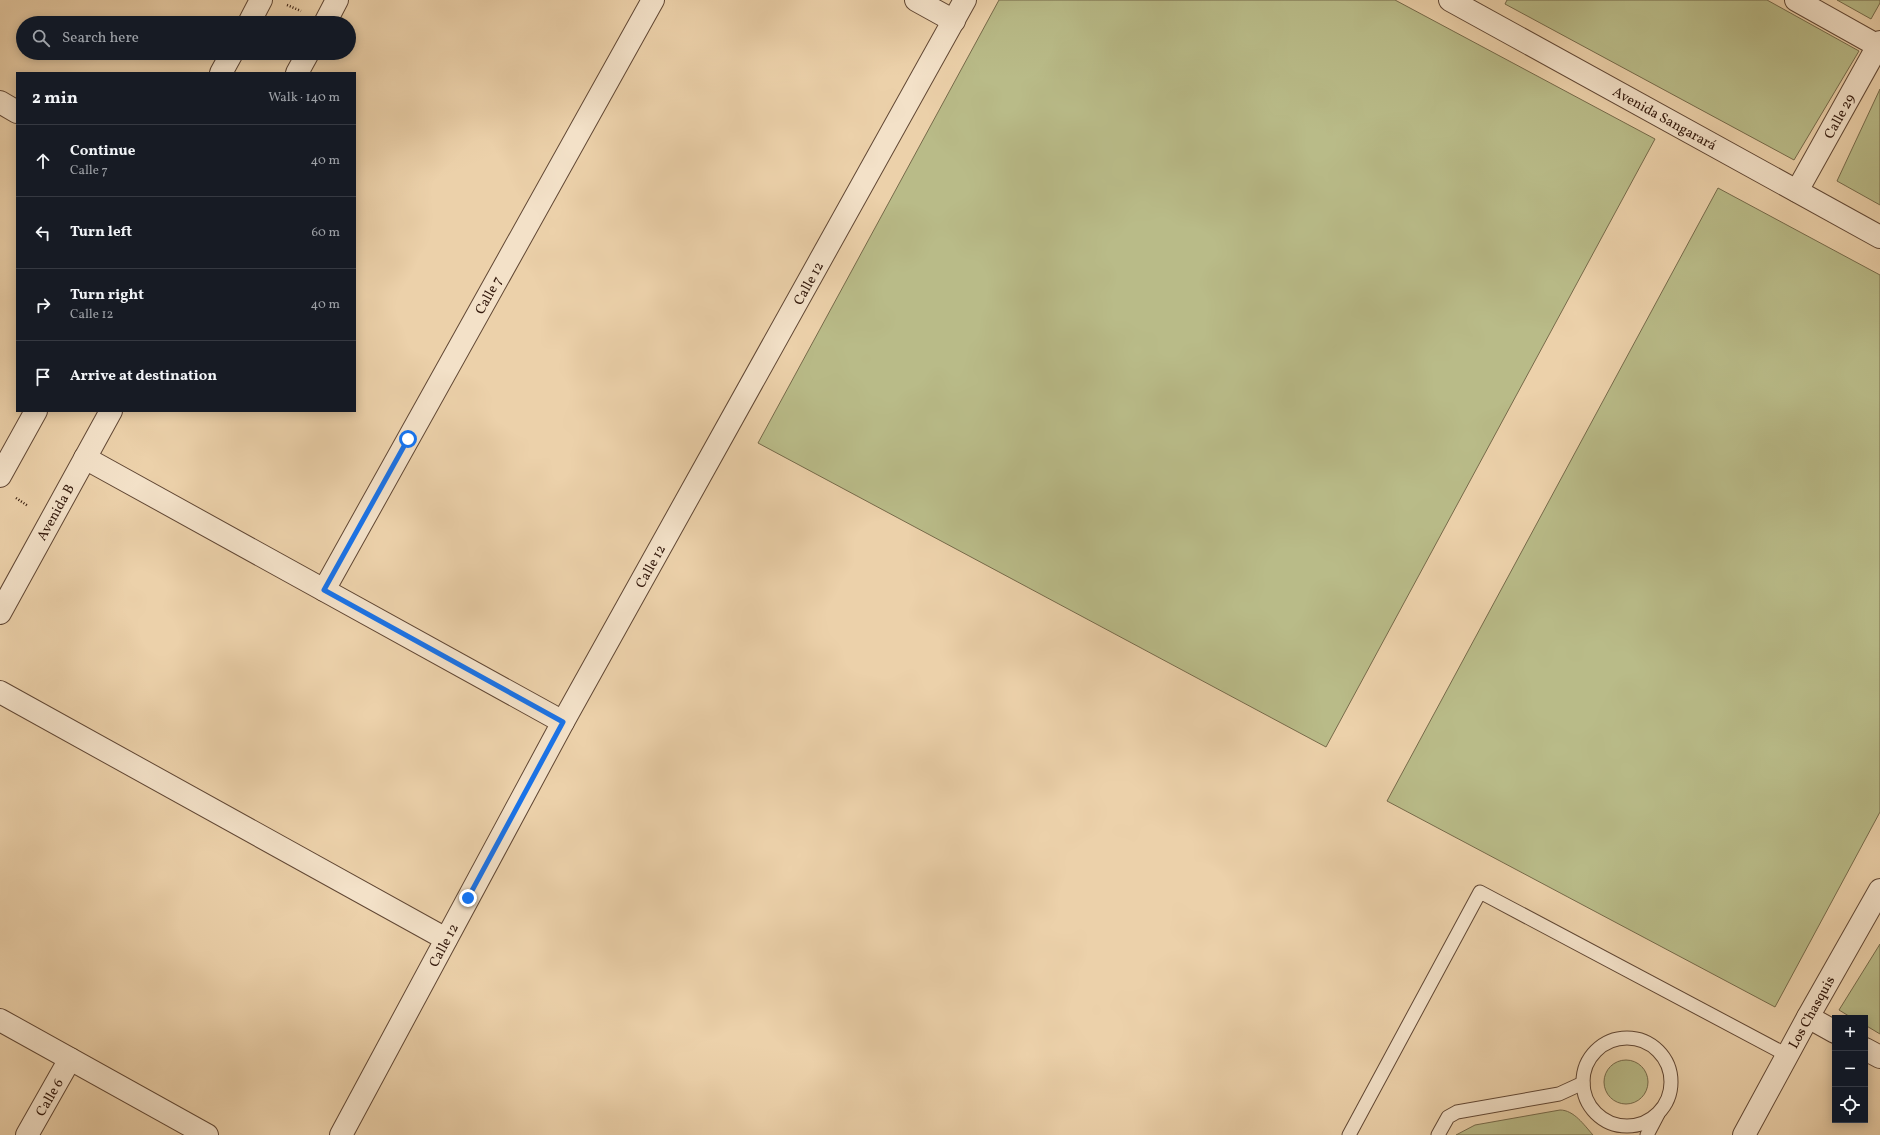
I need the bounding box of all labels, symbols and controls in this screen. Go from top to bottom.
search box [16,16,356,60]
icon: search [30,27,52,49]
text: Search here [62,28,139,49]
street label: Avenida Sangarará [1609,83,1720,156]
text: 2 min [32,87,78,110]
text: Walk · 140 m [268,89,340,107]
street label: Calle 29 [1820,91,1860,143]
text: Continue [70,141,135,162]
icon: ahead [32,150,54,172]
text: 40 m [311,152,340,170]
text: Calle 7 [70,162,108,180]
icon: left [32,222,54,244]
text: Turn left [70,222,132,243]
text: 60 m [312,224,340,242]
street label: Calle 12 [790,259,829,309]
street label: Calle 7 [471,273,508,318]
text: Turn right [70,285,144,306]
icon: right [32,294,54,316]
text: 40 m [311,296,340,314]
text: Calle 12 [70,306,114,324]
icon: arrive [32,366,54,388]
text: Arrive at destination [70,366,217,387]
route start [399,430,417,448]
street label: Avenida B [33,481,80,544]
street label: Calle 12 [632,542,671,592]
route end [459,889,477,907]
street label: Calle 12 [425,921,464,971]
street label: Los Chasquis [1785,973,1840,1052]
map controls [1832,1015,1868,1123]
button: + [1832,1015,1868,1051]
button: − [1832,1051,1868,1087]
street label: Calle 6 [32,1075,69,1120]
button: locate [1832,1087,1868,1123]

